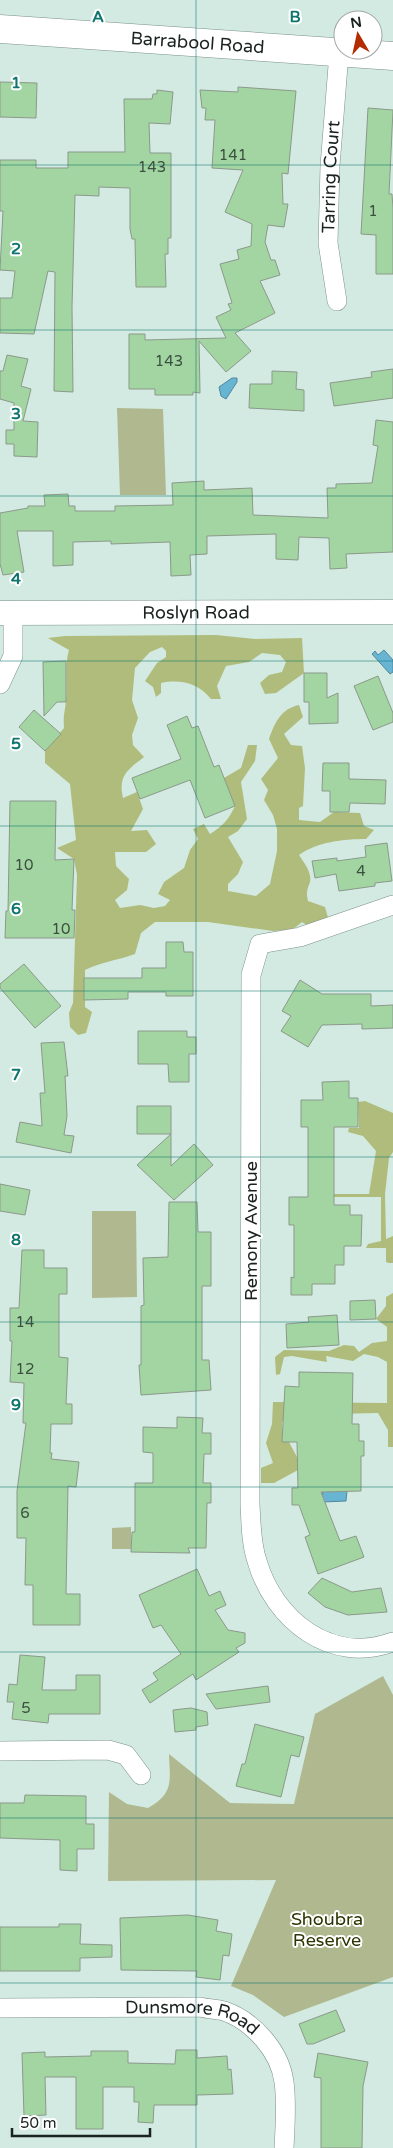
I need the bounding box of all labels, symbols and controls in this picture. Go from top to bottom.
text: A [92,7,104,27]
text: B [289,7,301,27]
north arrow [333,10,383,60]
text: N [349,13,363,32]
street label: Barrabool Road [130,27,265,58]
text: 1 [11,73,21,93]
street label: Tarring Court [317,119,345,233]
house number: 141 [219,146,247,164]
house number: 143 [138,158,166,176]
house number: 1 [368,202,378,220]
text: 2 [11,239,21,259]
house number: 143 [155,352,183,370]
text: 3 [11,404,21,424]
text: 4 [11,569,21,589]
street label: Roslyn Road [142,601,250,624]
text: 5 [11,734,21,754]
house number: 10 [15,856,33,874]
house number: 4 [356,862,366,880]
text: 6 [11,899,21,919]
house number: 10 [52,920,70,938]
text: 7 [11,1065,21,1085]
street label: Remony Avenue [240,1161,262,1301]
text: 8 [11,1230,21,1250]
house number: 14 [16,1313,34,1331]
house number: 12 [16,1360,34,1378]
text: 9 [11,1395,21,1415]
house number: 6 [20,1504,30,1522]
house number: 5 [21,1699,31,1717]
park label: Shoubra Reserve [291,1908,363,1951]
street label: Dunsmore Road [125,1996,264,2040]
scale bar [12,2106,150,2138]
text: 50 m [20,2114,57,2132]

